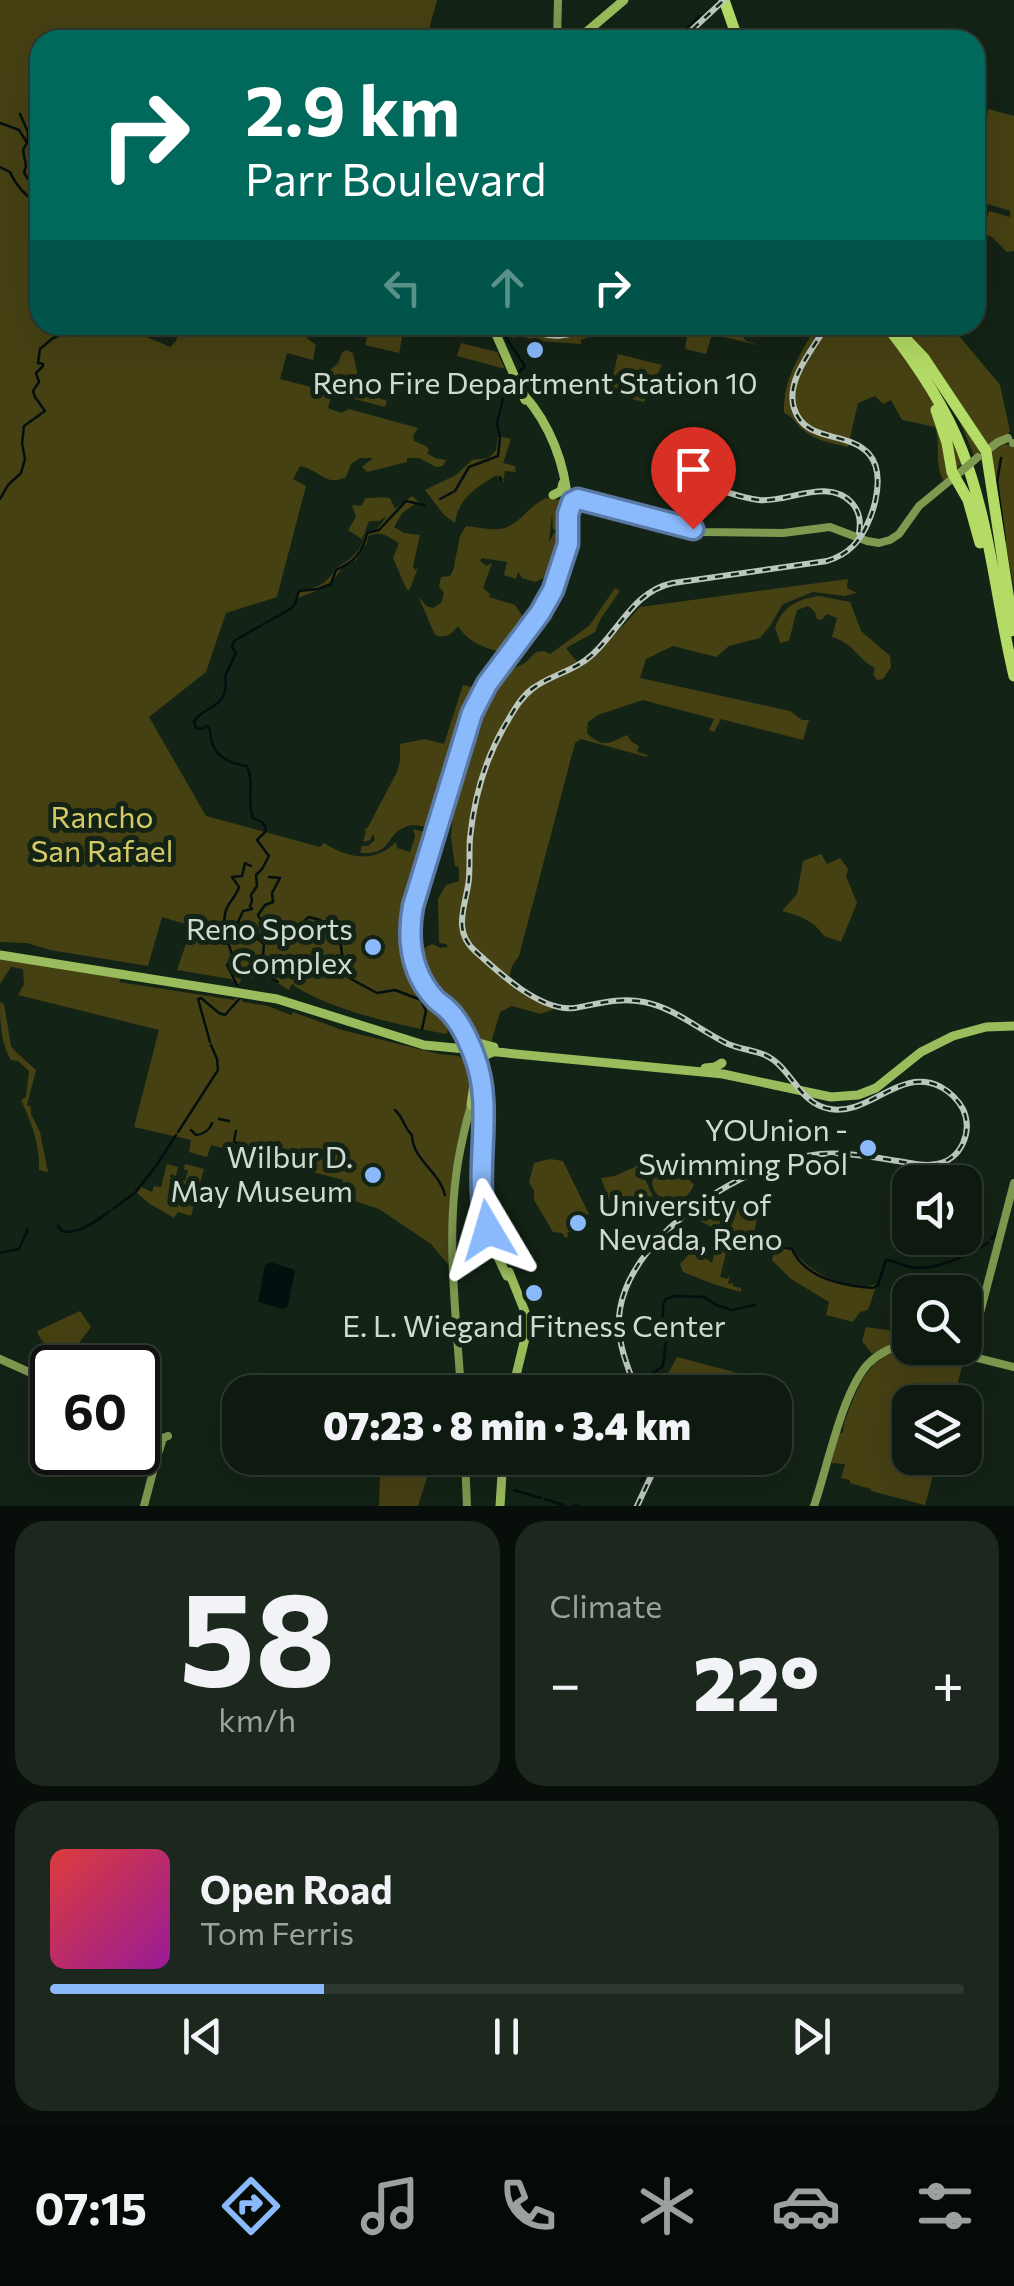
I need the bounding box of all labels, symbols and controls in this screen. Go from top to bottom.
text: 2.9 km [245,65,460,150]
icon: right [80,70,210,200]
text: Parr Boulevard [245,150,546,205]
icon: left [375,260,430,315]
icon: ahead [480,260,535,315]
icon: right [585,260,640,315]
marker: Reno Fire Department Station 10 [524,339,546,361]
place label: Reno Fire Department Station 10 [312,363,758,400]
pin [651,427,736,530]
icon: arrive [666,442,721,497]
park label: Rancho San Rafael [31,797,173,868]
place label: Reno Sports Complex [186,909,353,980]
marker: Reno Sports Complex [362,936,384,958]
place label: YOUnion - Swimming Pool [638,1110,848,1181]
place label: Wilbur D. May Museum [170,1137,353,1208]
marker: YOUnion - Swimming Pool [857,1137,879,1159]
marker: Wilbur D. May Museum [362,1164,384,1186]
map controls [892,1165,982,1475]
button: sound [892,1165,982,1255]
position arrow [436,1178,540,1282]
place label: University of Nevada, Reno [598,1185,783,1256]
marker: University of Nevada, Reno [567,1212,589,1234]
button: search [892,1275,982,1365]
marker: E. L. Wiegand Fitness Center [523,1282,545,1304]
place label: E. L. Wiegand Fitness Center [342,1306,726,1343]
speed limit sign: 60 [30,1345,160,1475]
button: layers [892,1385,982,1475]
text: 07:23 · 8 min · 3.4 km [323,1401,691,1448]
text: 58 [179,1554,335,1713]
text: Climate [550,1585,662,1625]
text: 22° [693,1635,819,1726]
text: − [550,1648,581,1715]
text: + [932,1648,964,1715]
text: km/h [218,1699,296,1739]
text: Open Road [200,1865,393,1912]
text: Tom Ferris [200,1912,354,1952]
icon: previous [175,2009,230,2064]
icon: pause [479,2009,534,2064]
icon: next [784,2009,839,2064]
icon: directions [216,2171,286,2241]
icon: music [355,2171,425,2241]
icon: phone [493,2171,563,2241]
icon: climate [632,2171,702,2241]
icon: car [771,2171,841,2241]
icon: filters [910,2171,980,2241]
text: 07:15 [34,2179,147,2234]

